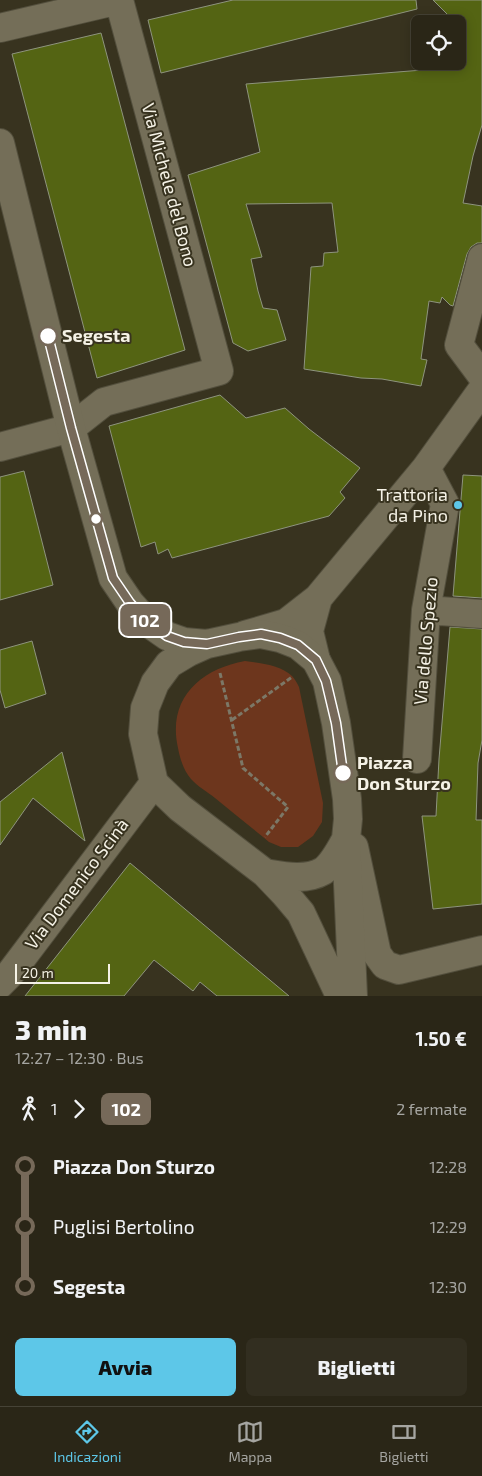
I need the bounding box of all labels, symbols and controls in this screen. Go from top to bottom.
map controls [411,15,466,70]
button: locate [411,15,466,70]
street label: Via Michele del Bono [138,101,202,269]
place label: Segesta [62,324,130,346]
marker: Segesta [38,326,58,346]
place label: Trattoria da Pino [377,483,448,526]
marker: Trattoria da Pino [452,499,464,511]
unlabelled marker [89,512,103,526]
street label: Via dello Spezio [408,576,442,706]
line badge: 102 [116,604,174,636]
text: 102 [130,609,160,631]
place label: Piazza Don Sturzo [357,751,451,794]
marker: Piazza Don Sturzo [333,763,353,783]
street label: Via Domenico Scinà [20,814,133,953]
scale bar [15,961,110,984]
text: 20 m [22,964,54,981]
text: 3 min [15,1012,87,1046]
text: 1.50 € [415,1027,467,1050]
text: 12:27 – 12:30 · Bus [15,1048,144,1067]
icon: walk [15,1095,43,1123]
icon: forward [65,1095,93,1123]
text: 102 [111,1098,141,1120]
text: 1 [51,1099,57,1118]
text: 2 fermate [396,1099,467,1118]
text: Piazza Don Sturzo [53,1155,215,1178]
text: 12:28 [429,1157,467,1176]
text: Puglisi Bertolino [53,1215,194,1238]
text: 12:29 [430,1217,467,1236]
text: Segesta [53,1275,125,1298]
text: 12:30 [429,1277,467,1296]
button: Avvia [15,1338,236,1396]
button: Biglietti [246,1338,467,1396]
tab: Indicazioni [53,1418,121,1465]
tab: Mappa [228,1418,272,1465]
tab: Biglietti [379,1418,429,1465]

